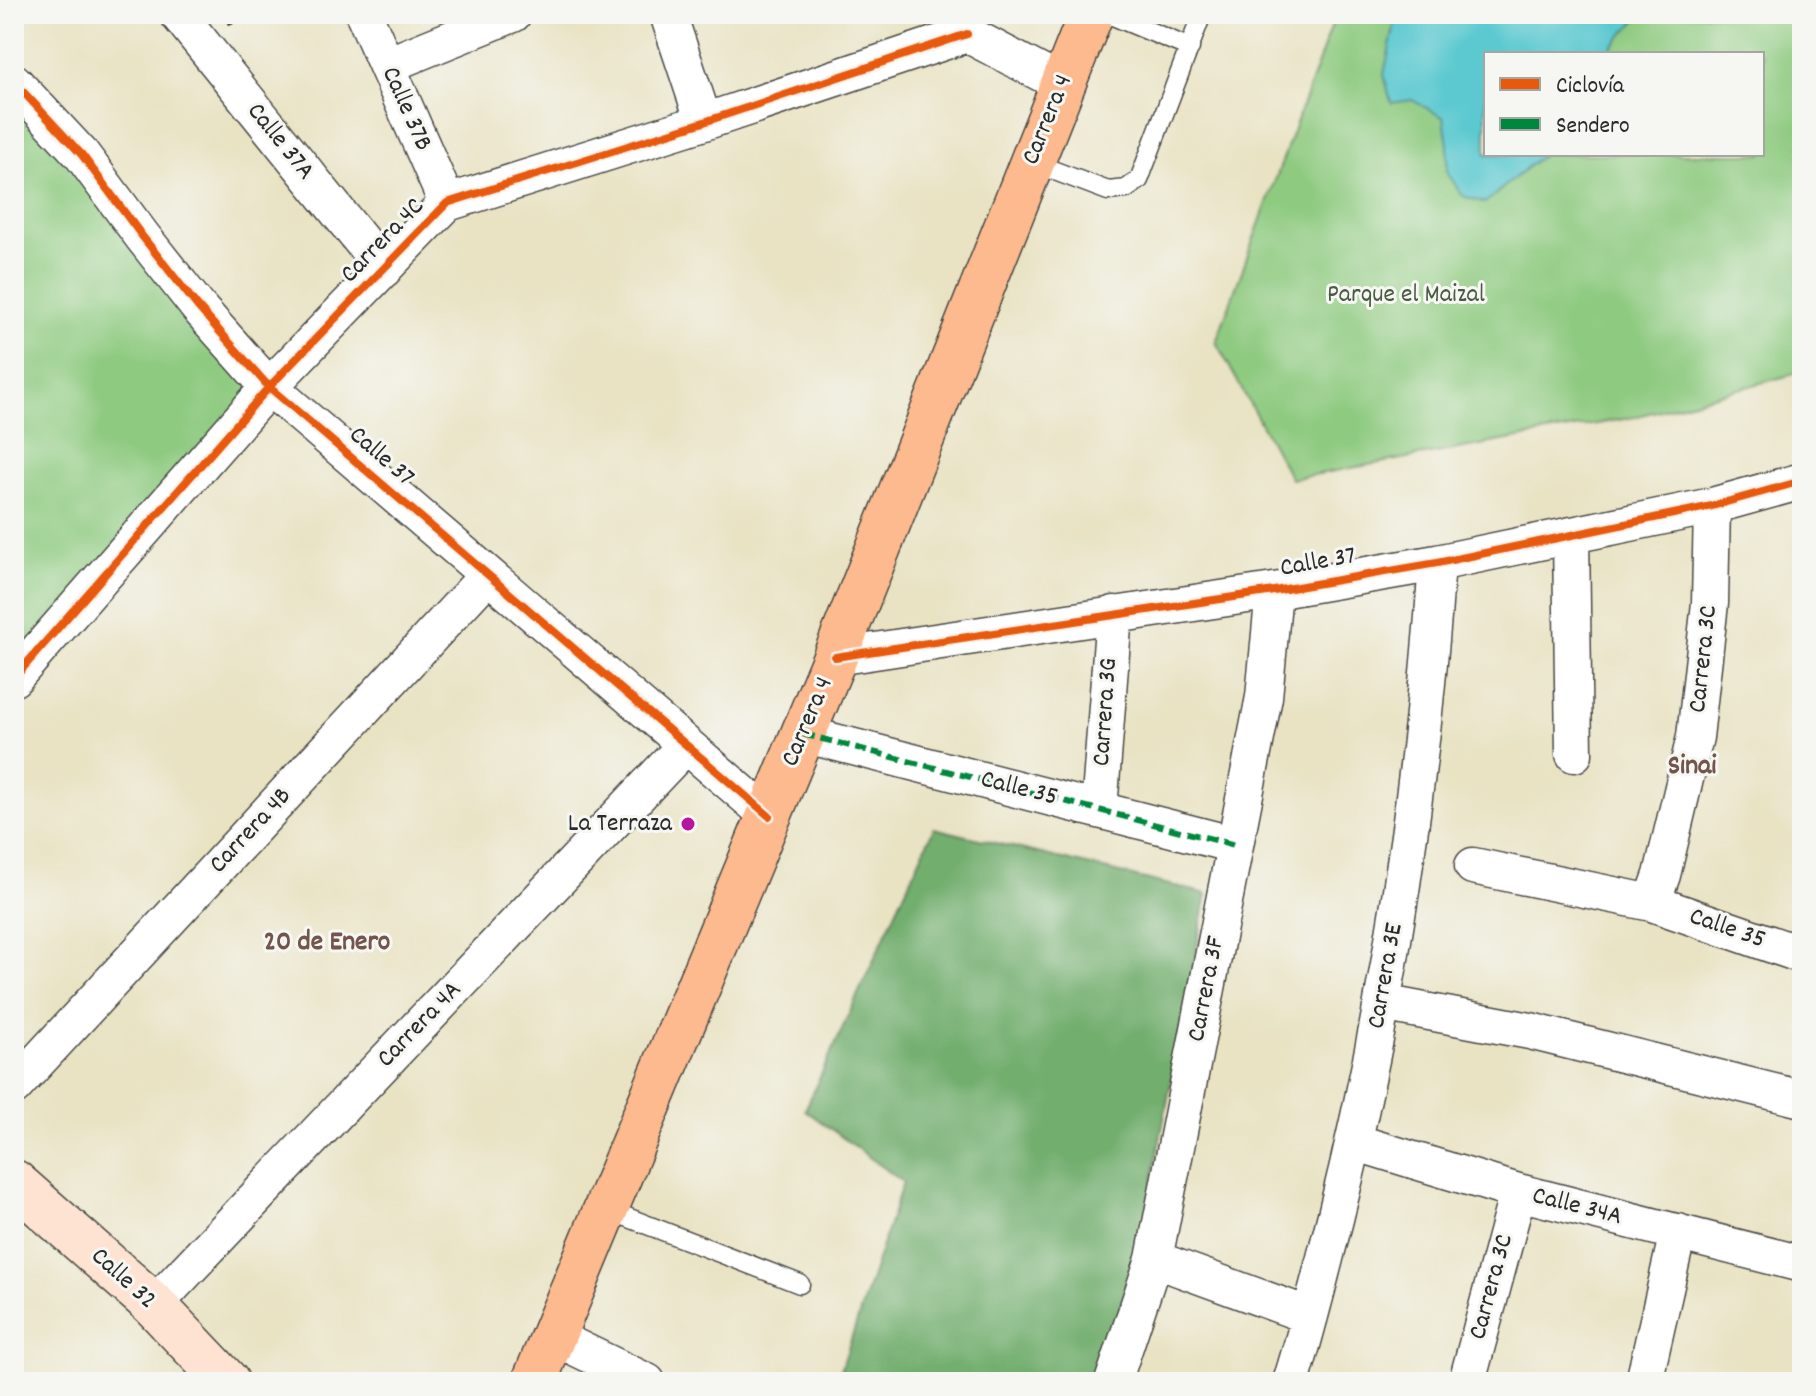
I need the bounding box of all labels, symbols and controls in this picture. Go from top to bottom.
legend [1484,52,1764,156]
street label: Calle 37B [371,61,441,157]
street label: Carrera 4 [1013,69,1083,171]
text: Ciclovía [1556,70,1625,104]
street label: Calle 37A [237,95,323,189]
text: Sendero [1556,110,1630,144]
street label: Carrera 4C [332,189,434,292]
park label: Parque el Maizal [1327,277,1485,314]
street label: Calle 37 [340,418,422,496]
street label: Calle 37 [1277,538,1359,588]
street label: Carrera 3C [1680,603,1728,715]
street label: Carrera 3G [1084,657,1128,767]
street label: Carrera 4 [773,671,843,773]
district label: Sinai [1668,748,1716,788]
street label: Calle 35 [976,762,1062,816]
street label: Carrera 4B [201,779,301,883]
place label: La Terraza [568,806,673,843]
marker: La Terraza [679,815,697,833]
street label: Calle 35 [1684,899,1770,959]
street label: Carrera 3E [1358,920,1414,1032]
district label: 20 de Enero [264,924,390,964]
street label: Carrera 3F [1179,933,1235,1045]
street label: Carrera 4A [369,973,471,1077]
street label: Calle 34A [1528,1178,1626,1236]
street label: Carrera 3C [1460,1230,1524,1344]
street label: Calle 32 [82,1239,164,1319]

